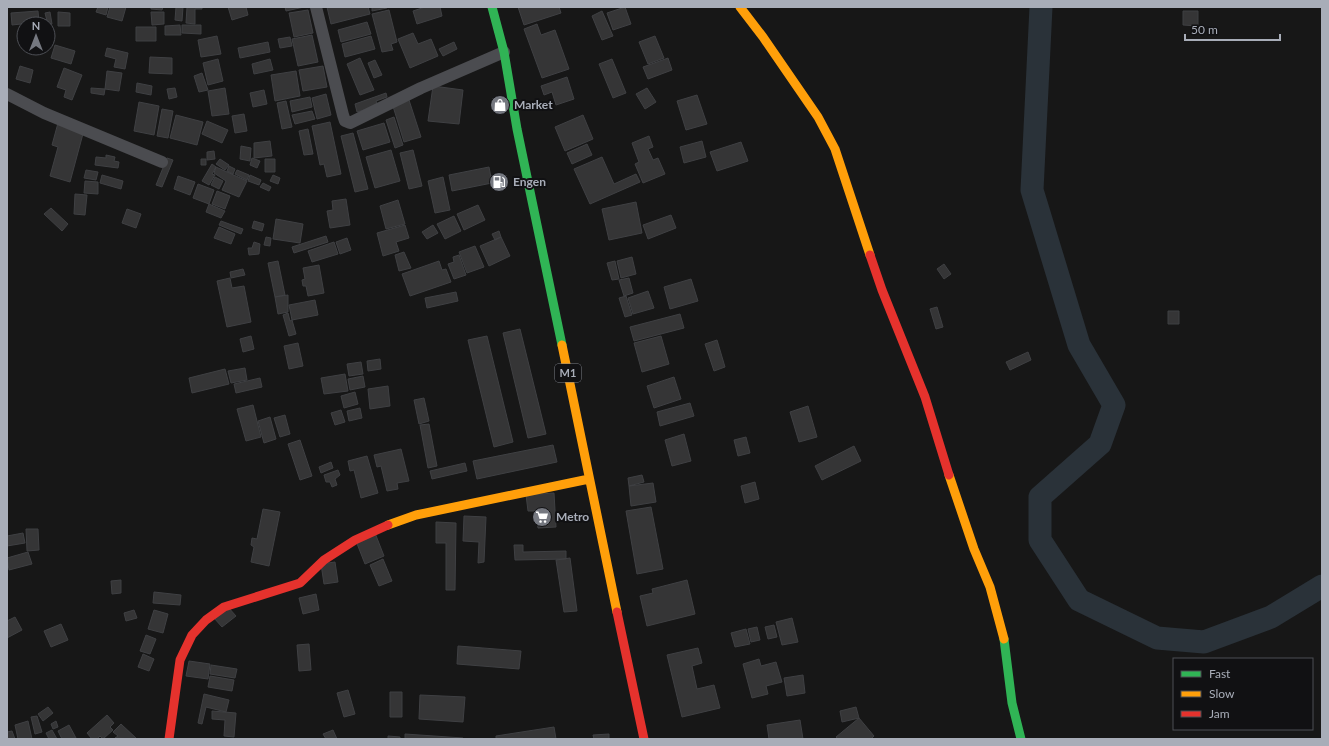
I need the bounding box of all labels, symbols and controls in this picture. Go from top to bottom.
north arrow [16,16,56,56]
scale bar [1185,16,1280,42]
text: N [32,19,40,32]
text: 50 m [1191,22,1218,37]
shop icon: Market [489,94,511,116]
place label: Market [514,97,553,112]
fuel station icon: Engen [488,171,510,193]
place label: Engen [513,174,546,189]
road number: M1 [555,364,581,382]
supermarket icon: Metro [531,506,553,528]
place label: Metro [556,509,589,524]
legend [1173,658,1313,730]
text: Fast [1209,666,1231,681]
text: Slow [1209,686,1235,701]
text: Jam [1209,706,1230,721]

